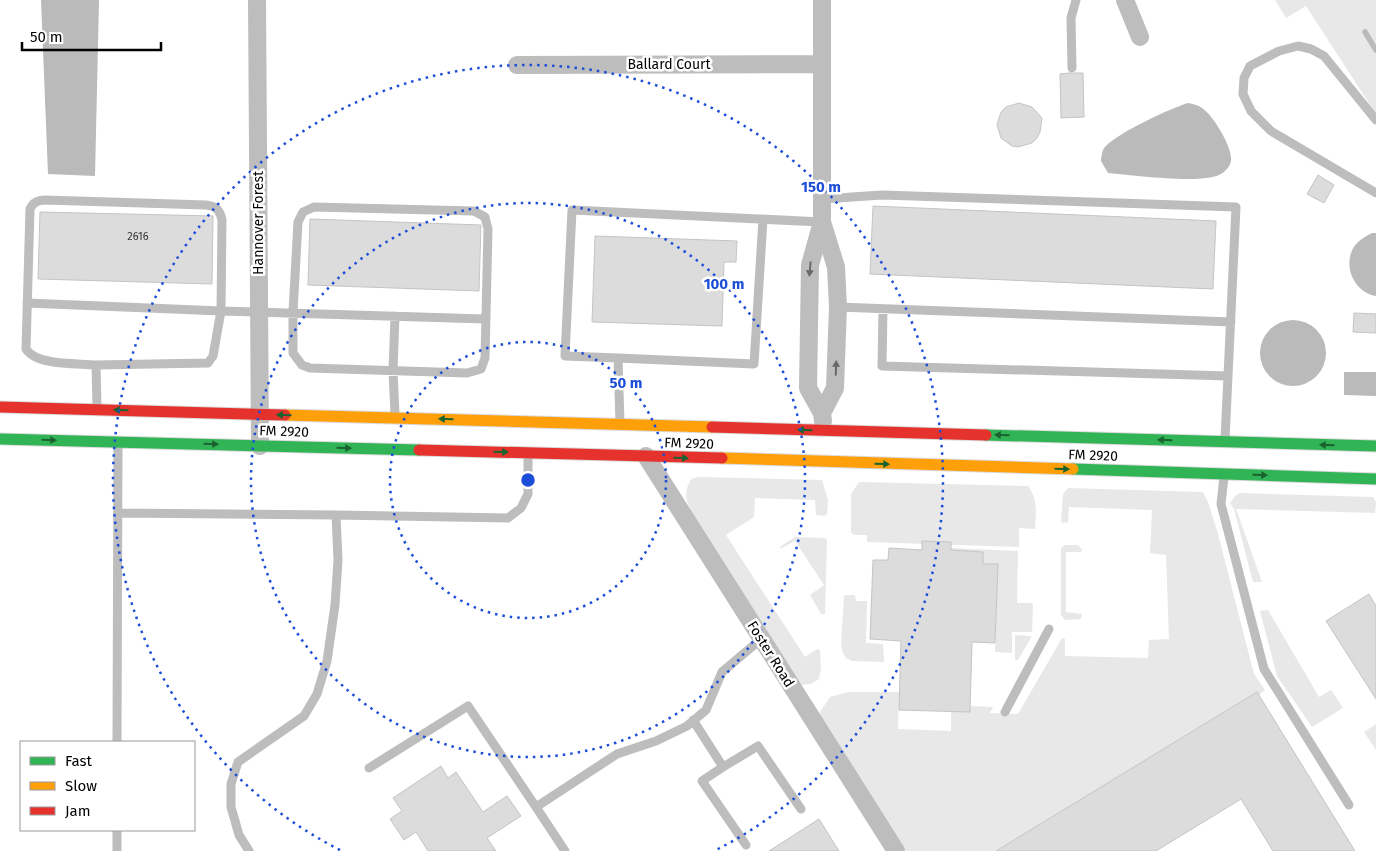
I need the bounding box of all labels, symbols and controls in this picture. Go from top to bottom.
scale bar [22,20,161,52]
text: 50 m [30,28,63,46]
street label: Ballard Court [627,56,712,73]
street label: Hannover Forest [250,170,267,275]
text: 150 m [801,178,841,196]
house number: 2616 [127,230,149,243]
one-way arrow [806,261,814,277]
text: 100 m [704,275,744,293]
one-way arrow [832,359,840,375]
text: 50 m [609,374,643,392]
one-way arrow [113,406,129,414]
one-way arrow [275,410,291,418]
one-way arrow [438,415,454,423]
street label: FM 2920 [259,422,309,441]
one-way arrow [797,425,813,433]
one-way arrow [994,431,1010,439]
street label: FM 2920 [664,434,714,453]
one-way arrow [1157,435,1173,443]
one-way arrow [41,437,57,445]
one-way arrow [1319,440,1335,448]
one-way arrow [203,441,219,449]
one-way arrow [336,444,352,452]
street label: FM 2920 [1068,446,1118,465]
one-way arrow [493,448,509,456]
one-way arrow [673,454,689,462]
one-way arrow [875,460,891,468]
one-way arrow [1055,465,1071,473]
centre of rings [519,471,537,489]
one-way arrow [1252,471,1268,479]
street label: Foster Road [743,618,798,691]
legend [20,741,195,831]
text: Fast [65,752,92,770]
text: Slow [65,777,97,795]
text: Jam [65,802,91,820]

